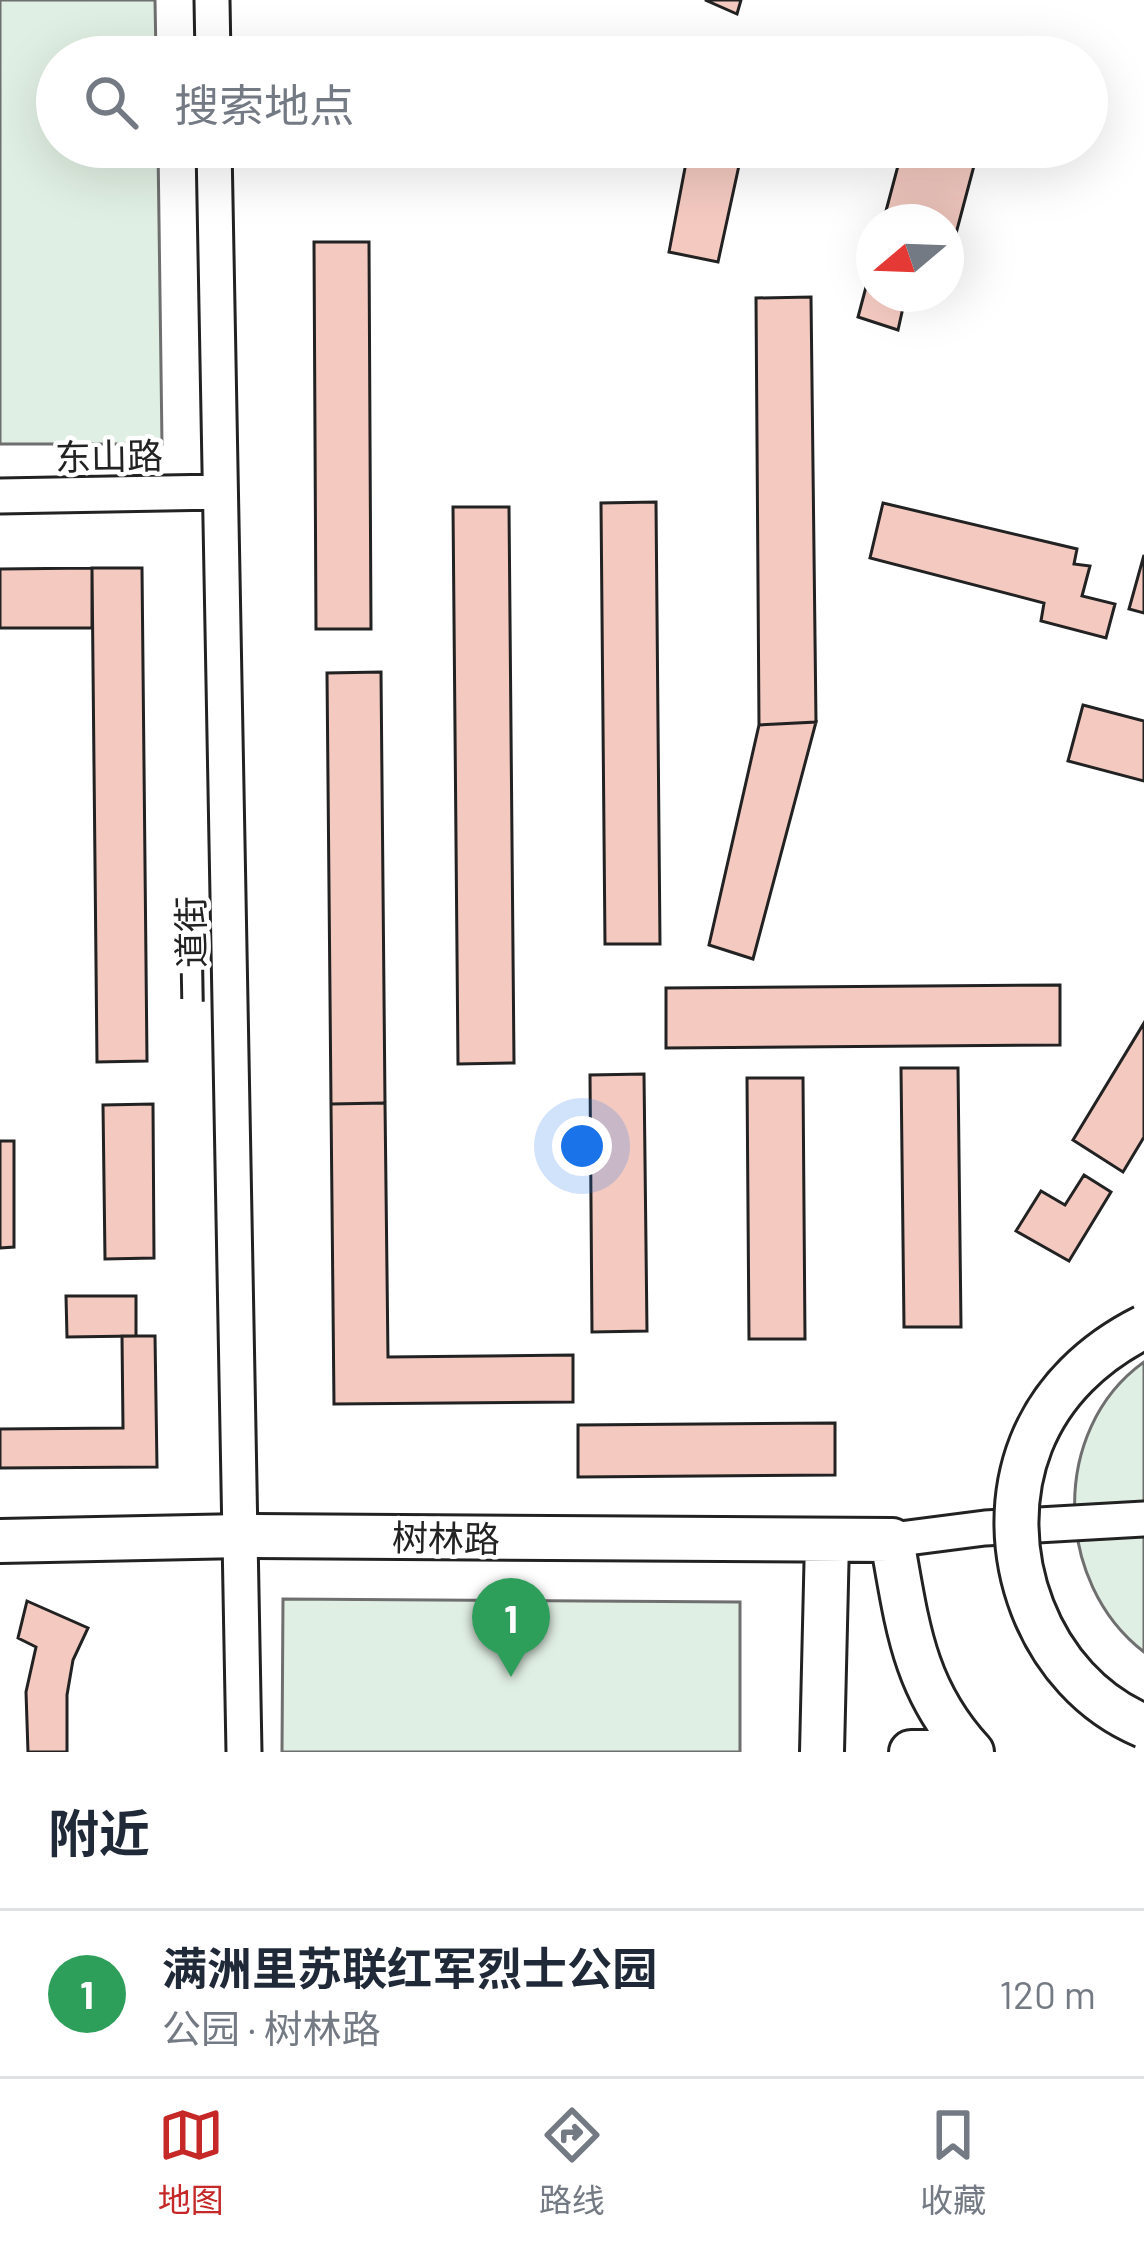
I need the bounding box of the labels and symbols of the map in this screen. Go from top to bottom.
north arrow [856,204,964,312]
street label: 东山路 [55,433,163,477]
street label: 二道街 [168,896,212,1004]
your location [552,1116,612,1176]
street label: 树林路 [392,1515,500,1559]
pin: 1 [472,1578,550,1677]

